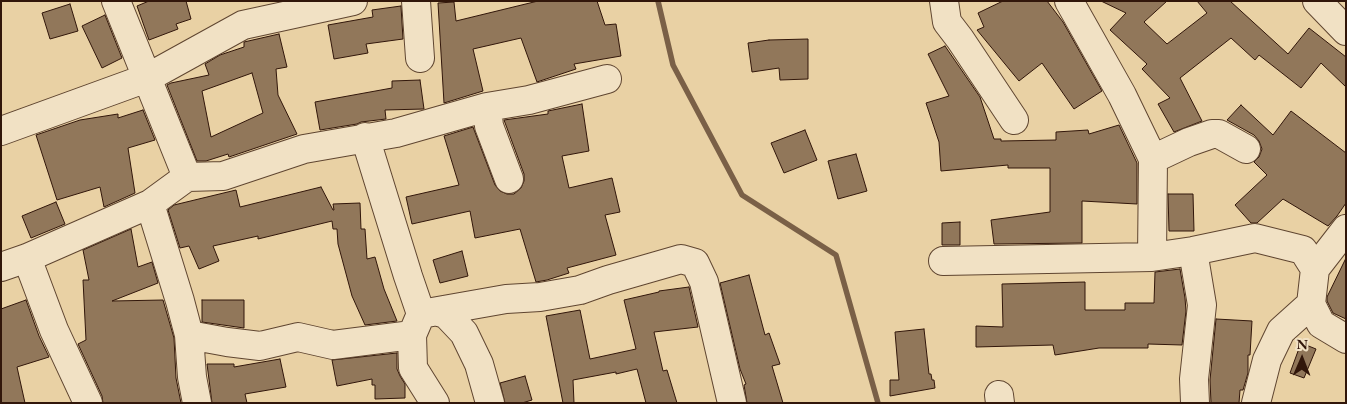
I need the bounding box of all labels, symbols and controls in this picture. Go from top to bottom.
north arrow [1277,334,1327,384]
text: N [1296,335,1308,353]

